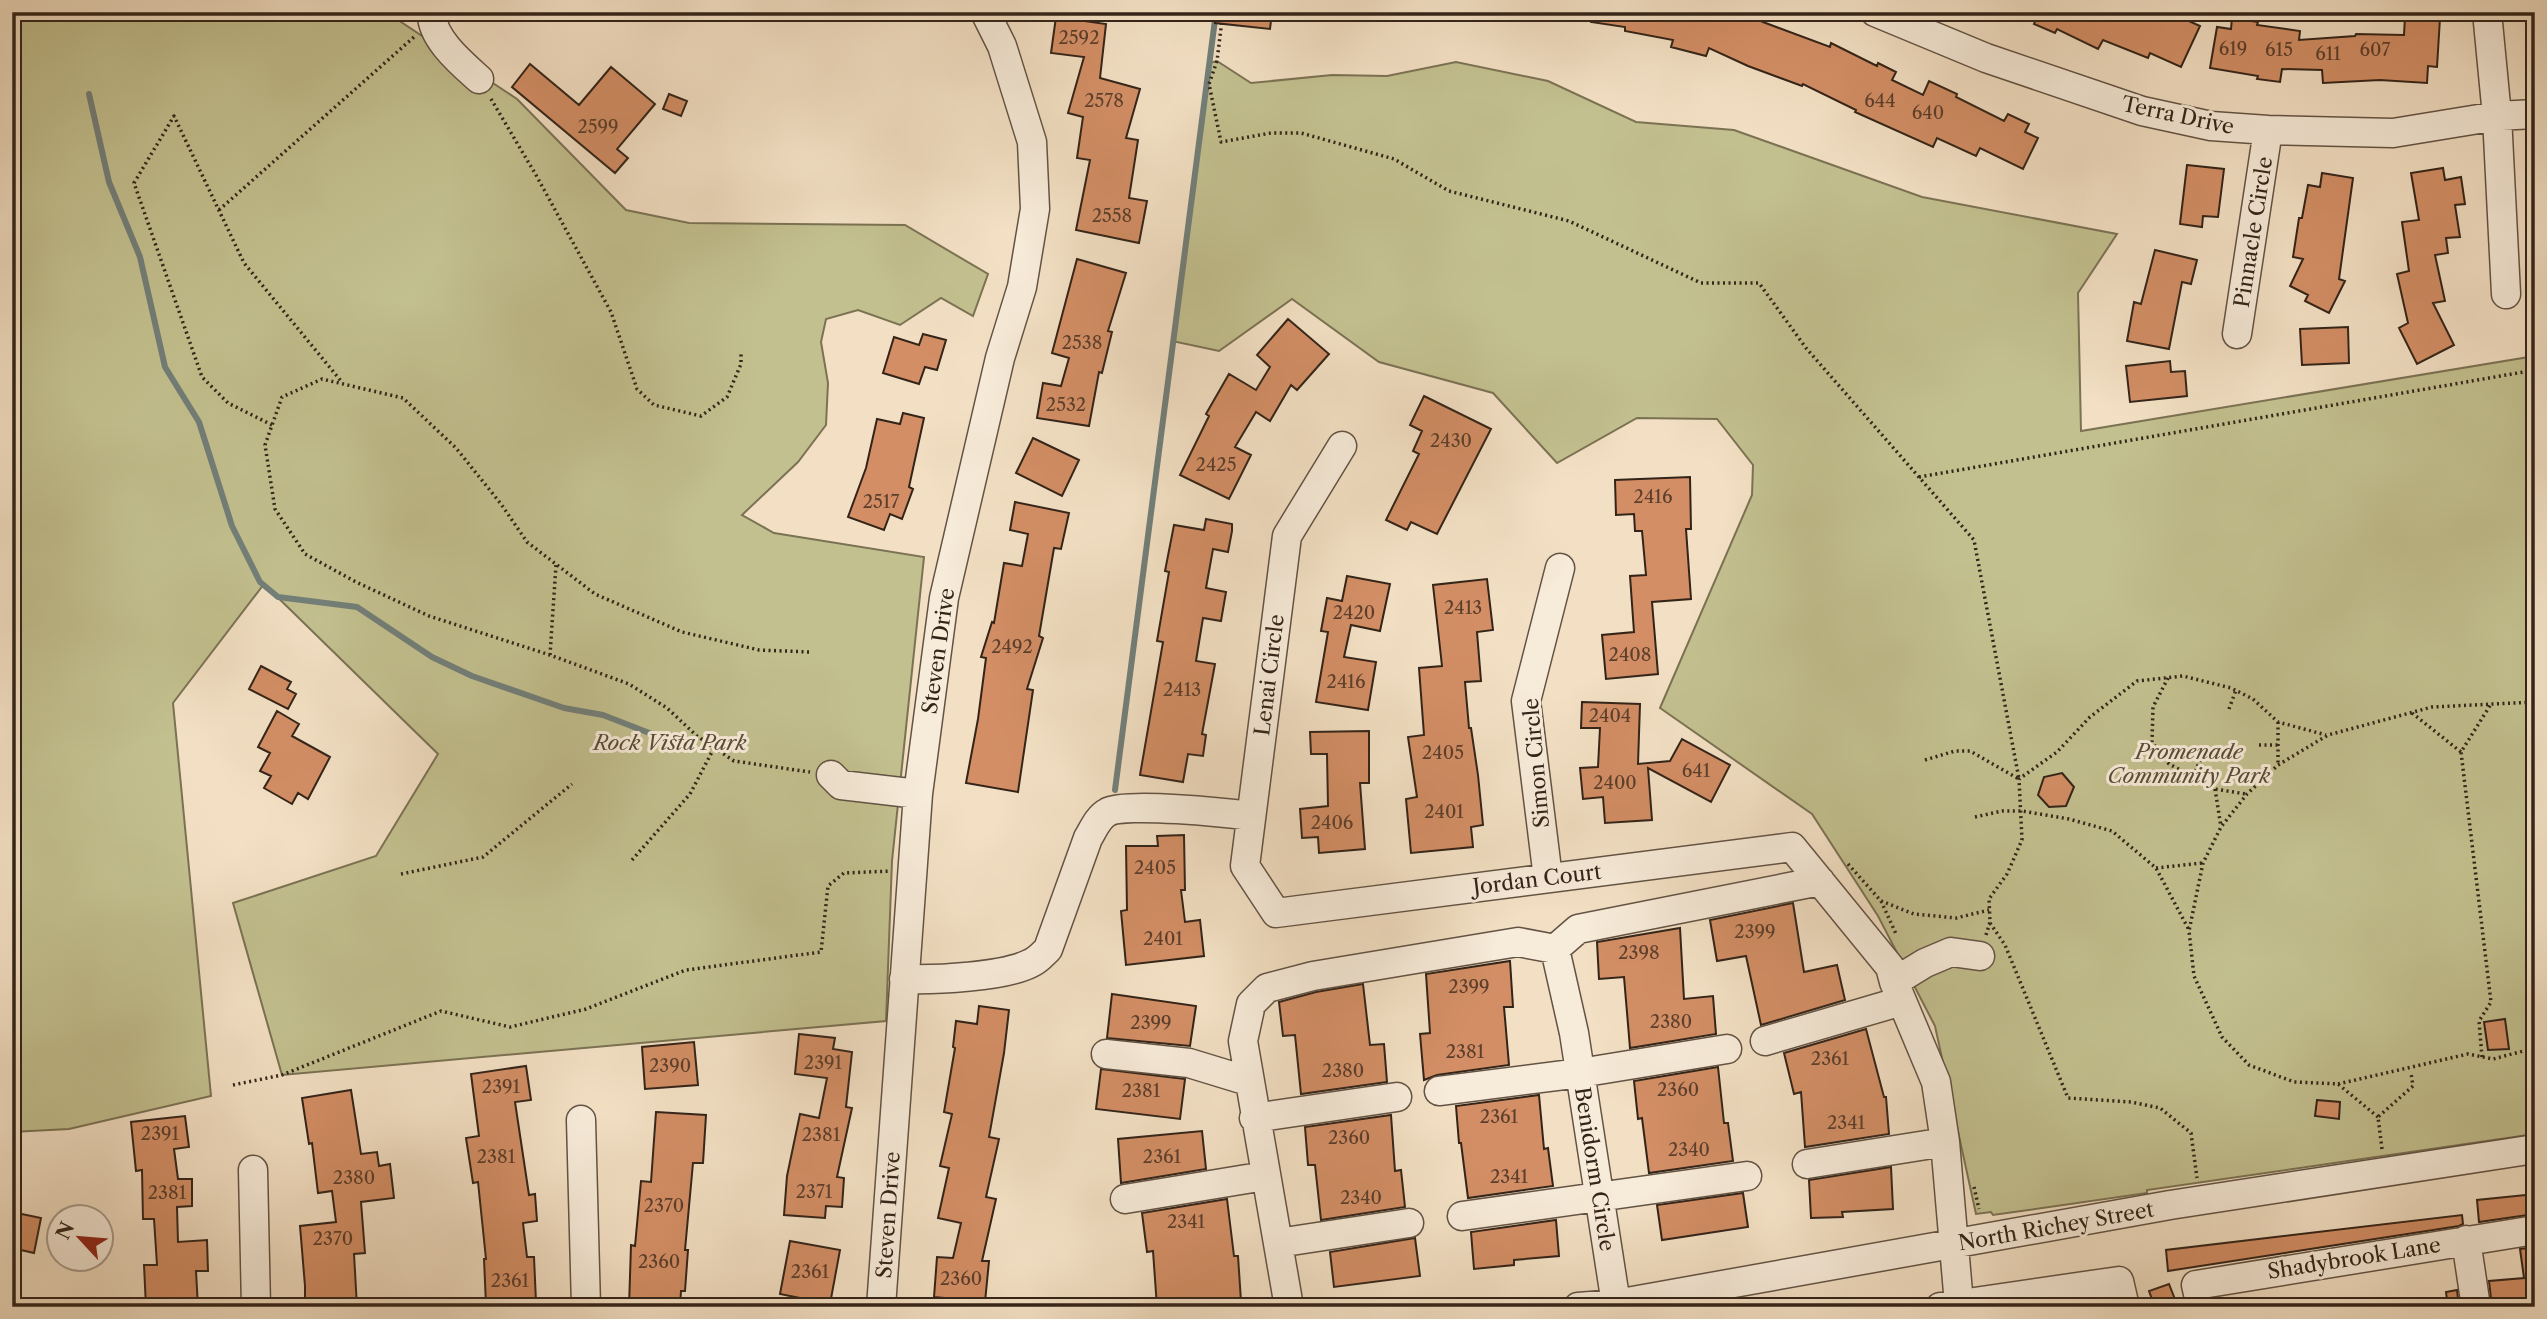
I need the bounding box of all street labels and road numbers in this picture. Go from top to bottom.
street label: Terra Drive [2120,91,2236,139]
street label: Pinnacle Circle [2229,155,2277,309]
street label: Steven Drive [917,586,959,716]
street label: Lenai Circle [1249,613,1289,737]
street label: Simon Circle [1518,697,1554,829]
street label: Jordan Court [1468,859,1603,900]
street label: Benidorm Circle [1570,1085,1620,1253]
street label: Steven Drive [871,1151,905,1279]
street label: North Richey Street [1956,1196,2156,1256]
street label: Shadybrook Lane [2266,1232,2442,1284]

